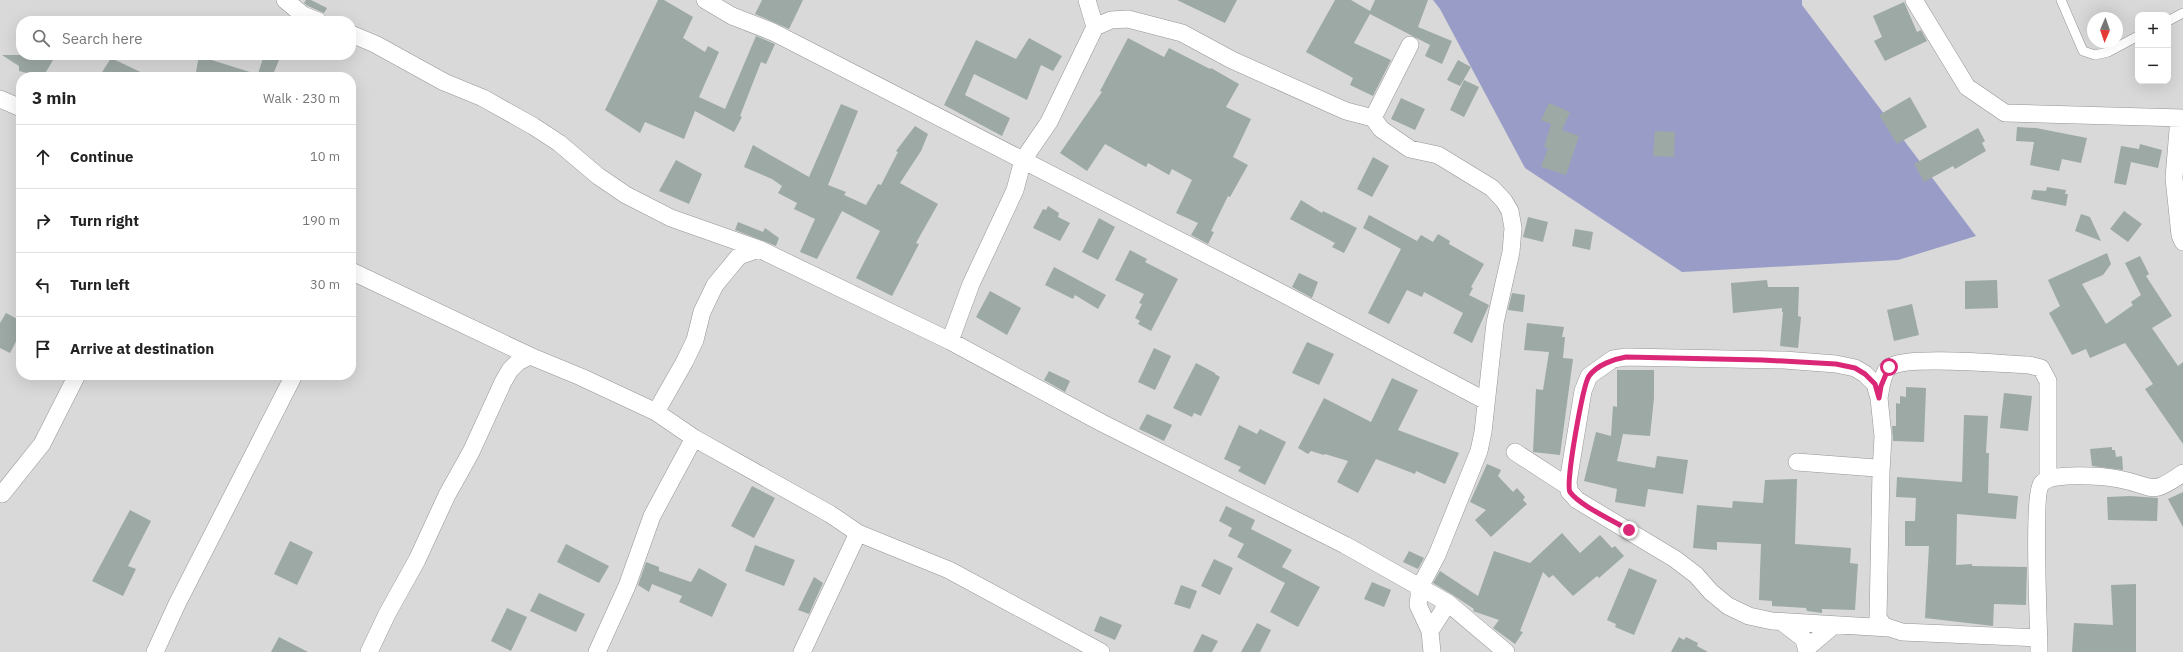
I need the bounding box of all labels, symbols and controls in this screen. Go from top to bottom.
north arrow [2087,12,2123,48]
map controls [2135,12,2171,84]
button: + [2135,12,2171,48]
search box [16,16,356,60]
icon: search [30,27,52,49]
text: Search here [62,29,142,48]
button: − [2135,48,2171,84]
text: 3 min [32,87,76,109]
text: Walk · 230 m [263,90,340,107]
icon: ahead [32,146,54,168]
text: Continue [70,147,134,166]
text: 10 m [310,148,340,165]
icon: right [32,210,54,232]
text: Turn right [70,211,139,230]
text: 190 m [302,212,340,229]
icon: left [32,274,54,296]
text: Turn left [70,275,130,294]
text: 30 m [310,276,340,293]
icon: arrive [32,338,54,360]
text: Arrive at destination [70,339,214,358]
route start [1880,358,1898,376]
route end [1620,521,1638,539]

